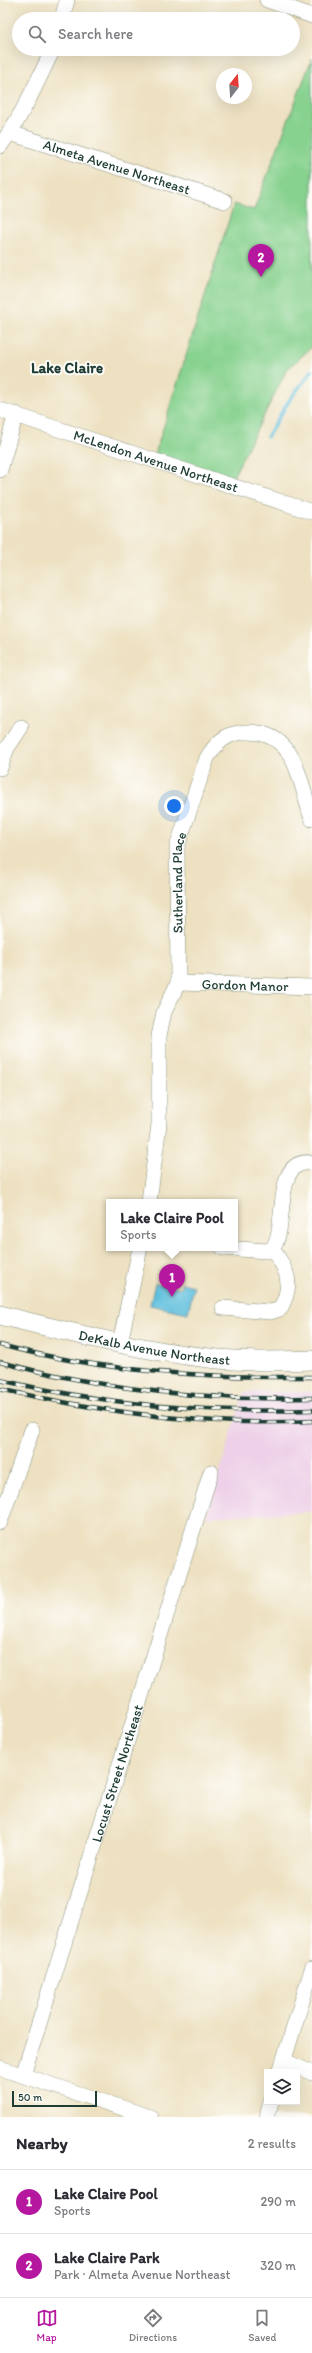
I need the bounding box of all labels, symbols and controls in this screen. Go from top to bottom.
search box [12,12,300,56]
icon: search [26,23,48,45]
text: Search here [58,25,133,43]
north arrow [216,68,252,104]
street label: Almeta Avenue Northeast [41,136,192,198]
pin: 2 [248,244,274,277]
district label: Lake Claire [31,359,103,377]
street label: McLendon Avenue Northeast [71,426,240,496]
your location [164,796,184,816]
street label: Sutherland Place [168,829,190,933]
street label: Gordon Manor [201,975,289,995]
popup [106,1199,238,1251]
text: Lake Claire Pool [120,1209,224,1227]
text: Sports [120,1227,157,1242]
pin: 1 [159,1264,185,1297]
street label: DeKalb Avenue Northeast [77,1326,231,1368]
street label: Locust Street Northeast [88,1702,146,1844]
map controls [264,2069,300,2105]
button: layers [264,2069,300,2105]
scale bar [12,2089,97,2108]
text: 50 m [18,2091,42,2104]
text: Nearby [16,2133,68,2153]
text: 2 results [248,2136,296,2151]
text: Lake Claire Pool [54,2185,158,2203]
text: 1 [26,2194,32,2209]
text: 290 m [260,2194,296,2209]
text: Sports [54,2203,90,2218]
text: Lake Claire Park [54,2249,160,2267]
text: 2 [26,2258,32,2273]
text: 320 m [260,2258,296,2273]
text: Park · Almeta Avenue Northeast [54,2267,230,2282]
tab: Map [36,2307,58,2344]
tab: Directions [129,2307,177,2344]
tab: Saved [248,2307,276,2344]

